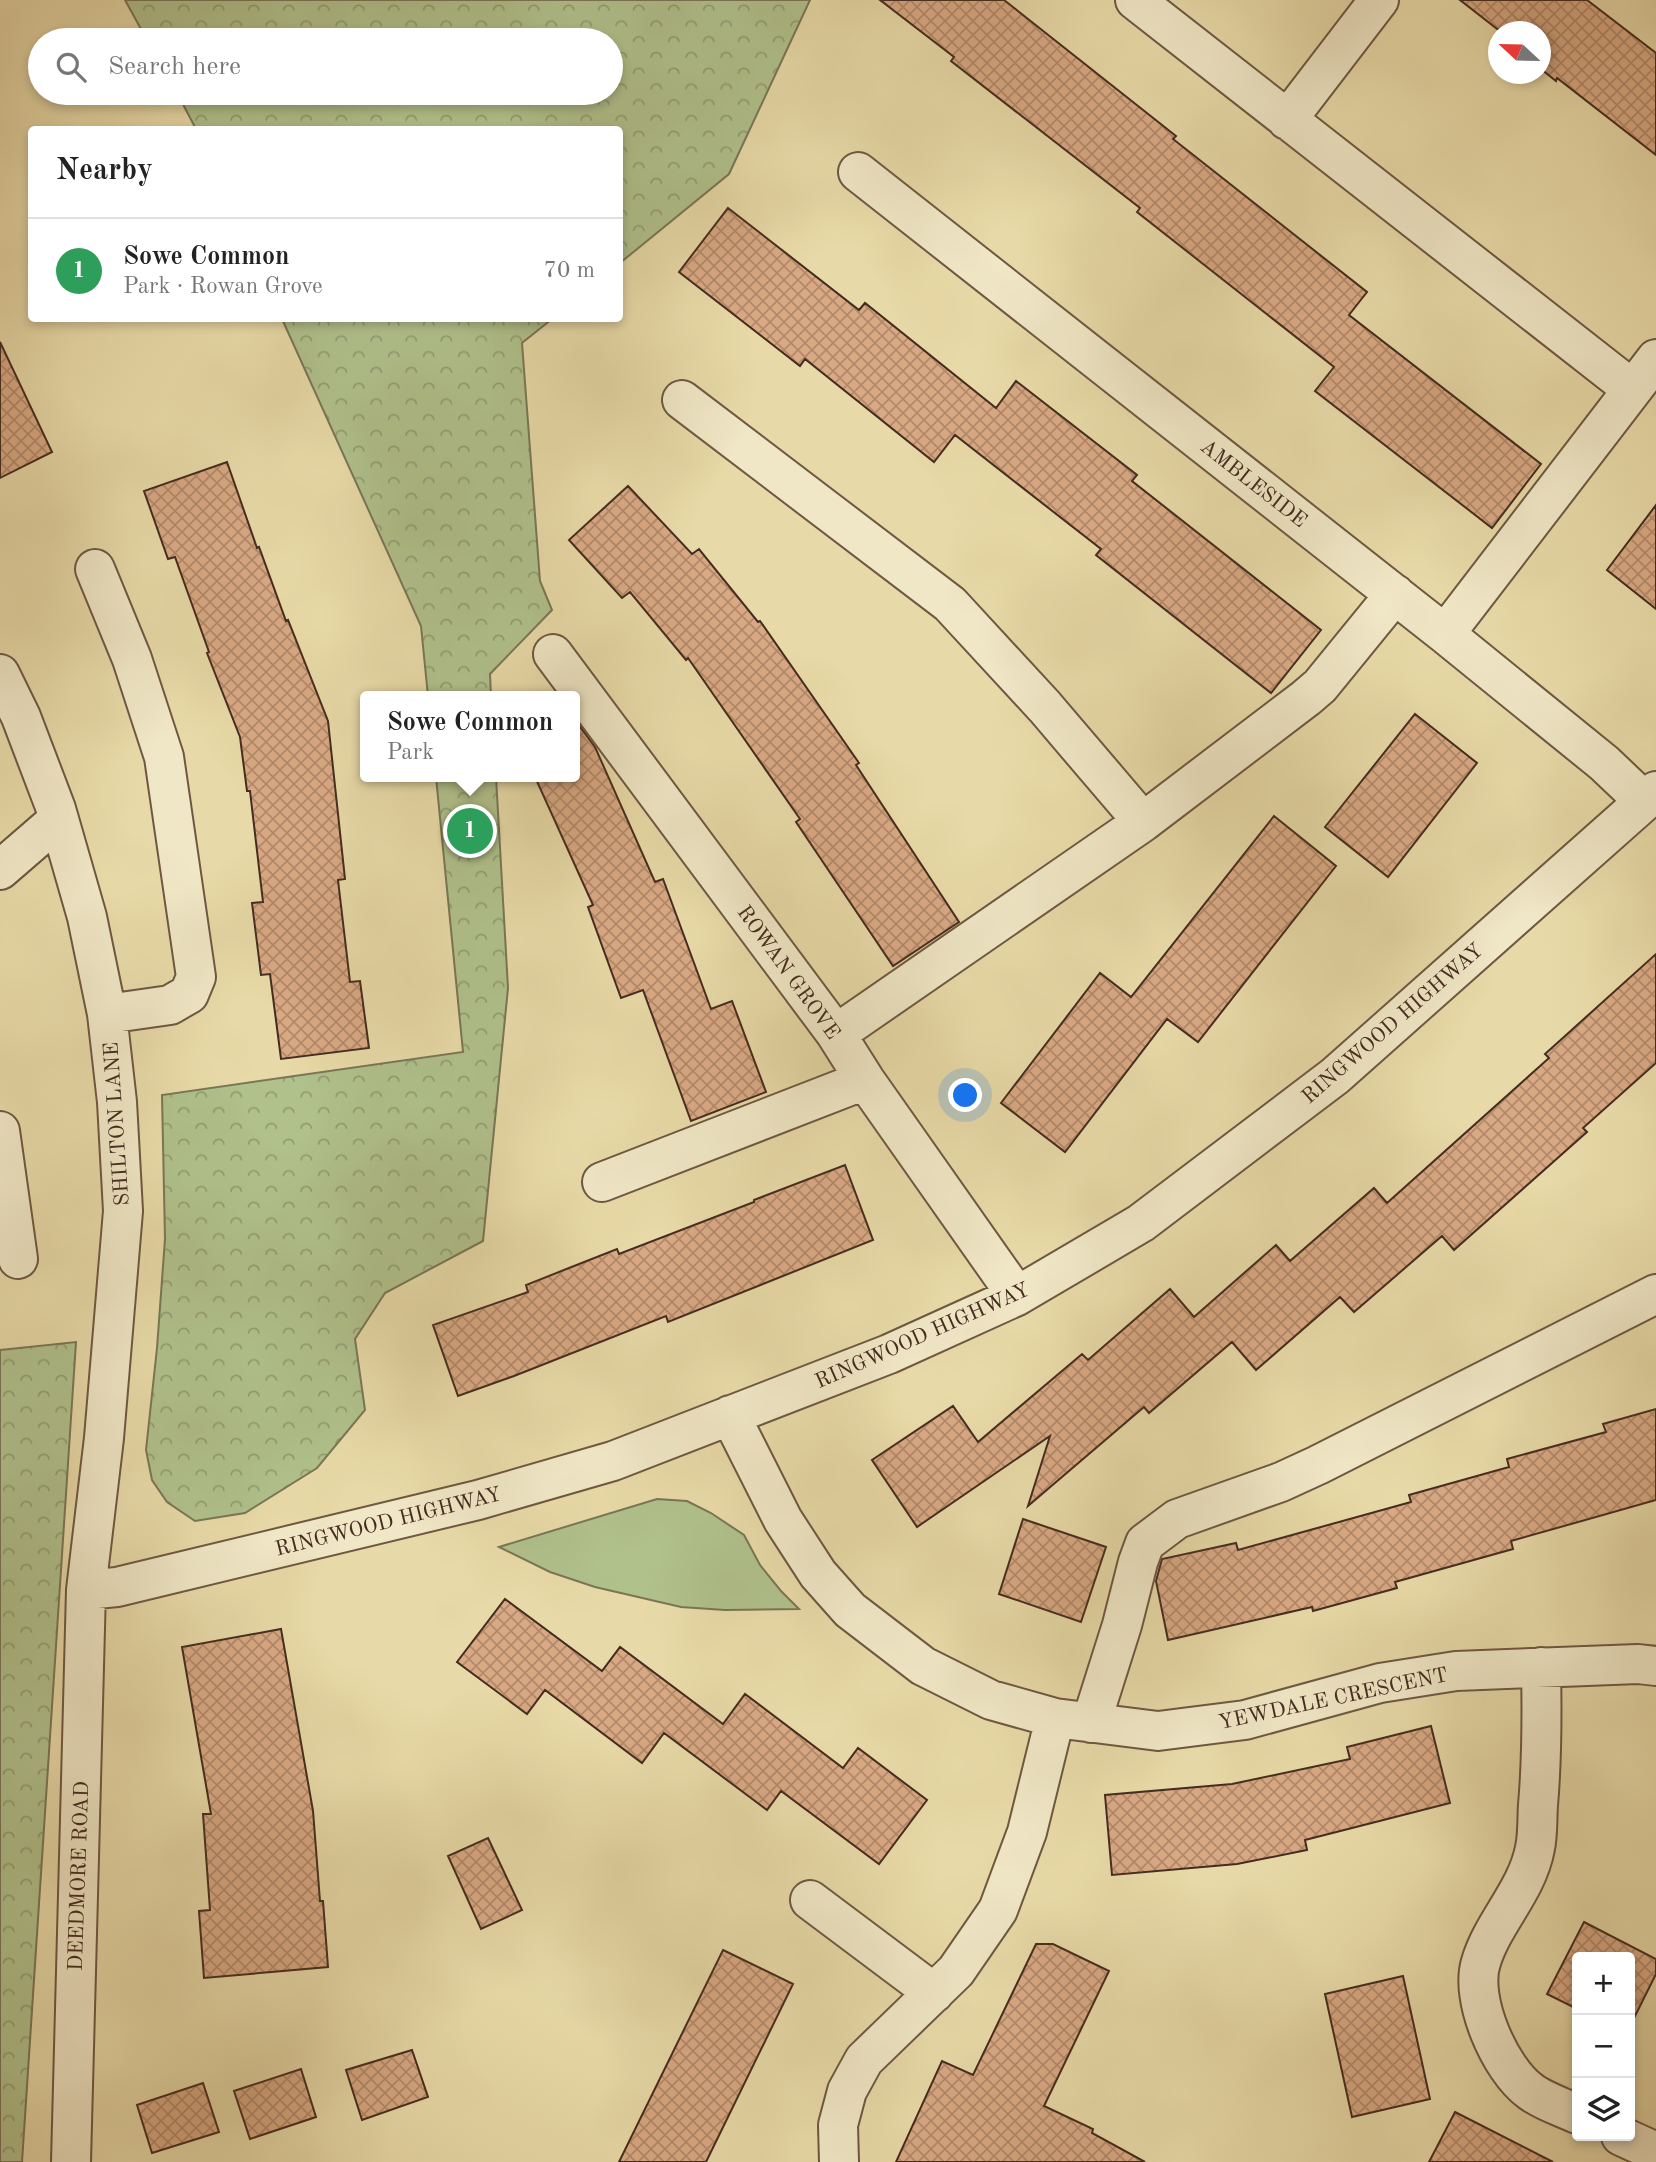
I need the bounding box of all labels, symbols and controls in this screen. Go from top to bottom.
north arrow [1488,21,1551,84]
search box [28,28,623,105]
icon: search [52,48,90,86]
text: Search here [108,54,241,80]
text: Nearby [56,156,153,186]
text: Sowe Common [123,244,290,270]
text: 1 [72,259,86,282]
text: 70 m [544,259,595,282]
text: Park · Rowan Grove [123,275,323,298]
street label: AMBLESIDE [1196,436,1310,532]
popup [360,691,580,782]
text: Sowe Common [387,710,553,736]
text: Park [387,741,434,764]
pin: 1 [447,805,493,857]
street label: ROWAN GROVE [732,902,843,1044]
street label: RINGWOOD HIGHWAY [1299,940,1487,1108]
street label: SHILTON LANE [101,1041,134,1207]
your location [948,1078,982,1112]
street label: RINGWOOD HIGHWAY [812,1280,1033,1393]
street label: RINGWOOD HIGHWAY [273,1484,503,1561]
street label: YEWDALE CRESCENT [1217,1665,1450,1734]
street label: DEEDMORE ROAD [66,1781,93,1972]
map controls [1572,1952,1635,2141]
button: + [1572,1952,1635,2015]
button: − [1572,2015,1635,2078]
button: layers [1572,2078,1635,2141]

